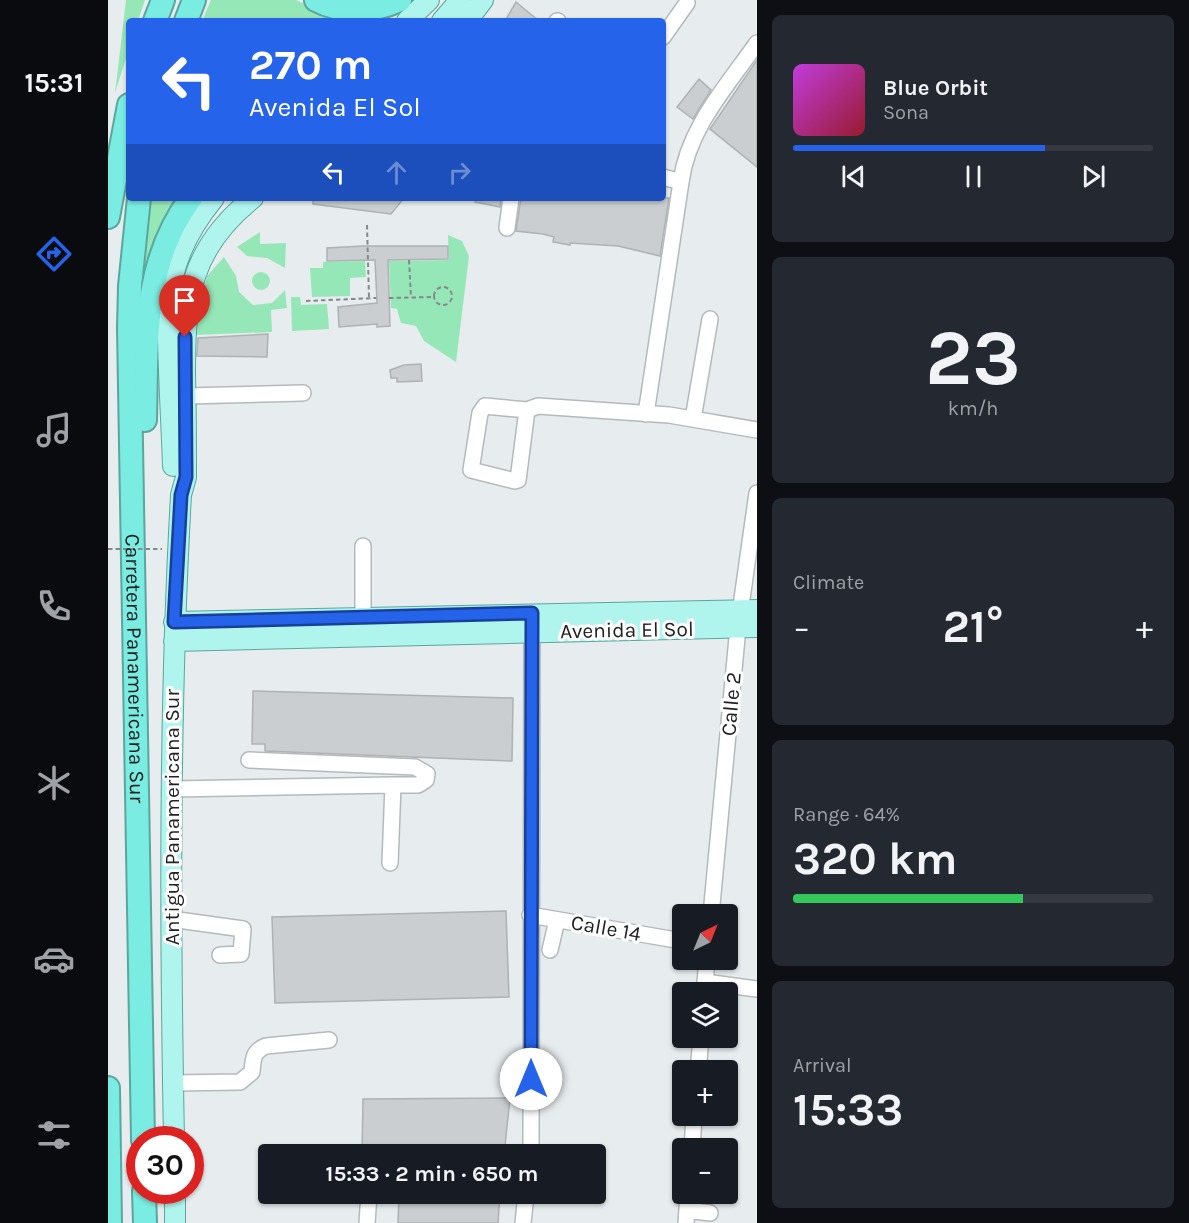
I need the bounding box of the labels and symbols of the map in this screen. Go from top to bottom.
pin [159,275,210,337]
street label: Carretera Panamericana Sur [121,533,149,804]
street label: Avenida El Sol [560,617,694,643]
street label: Calle 2 [716,671,746,737]
street label: Antigua Panamericana Sur [160,688,184,945]
north arrow [672,904,738,970]
street label: Calle 14 [569,910,643,946]
position arrow [499,1047,563,1111]
speed limit sign: 30 [126,1126,204,1204]

